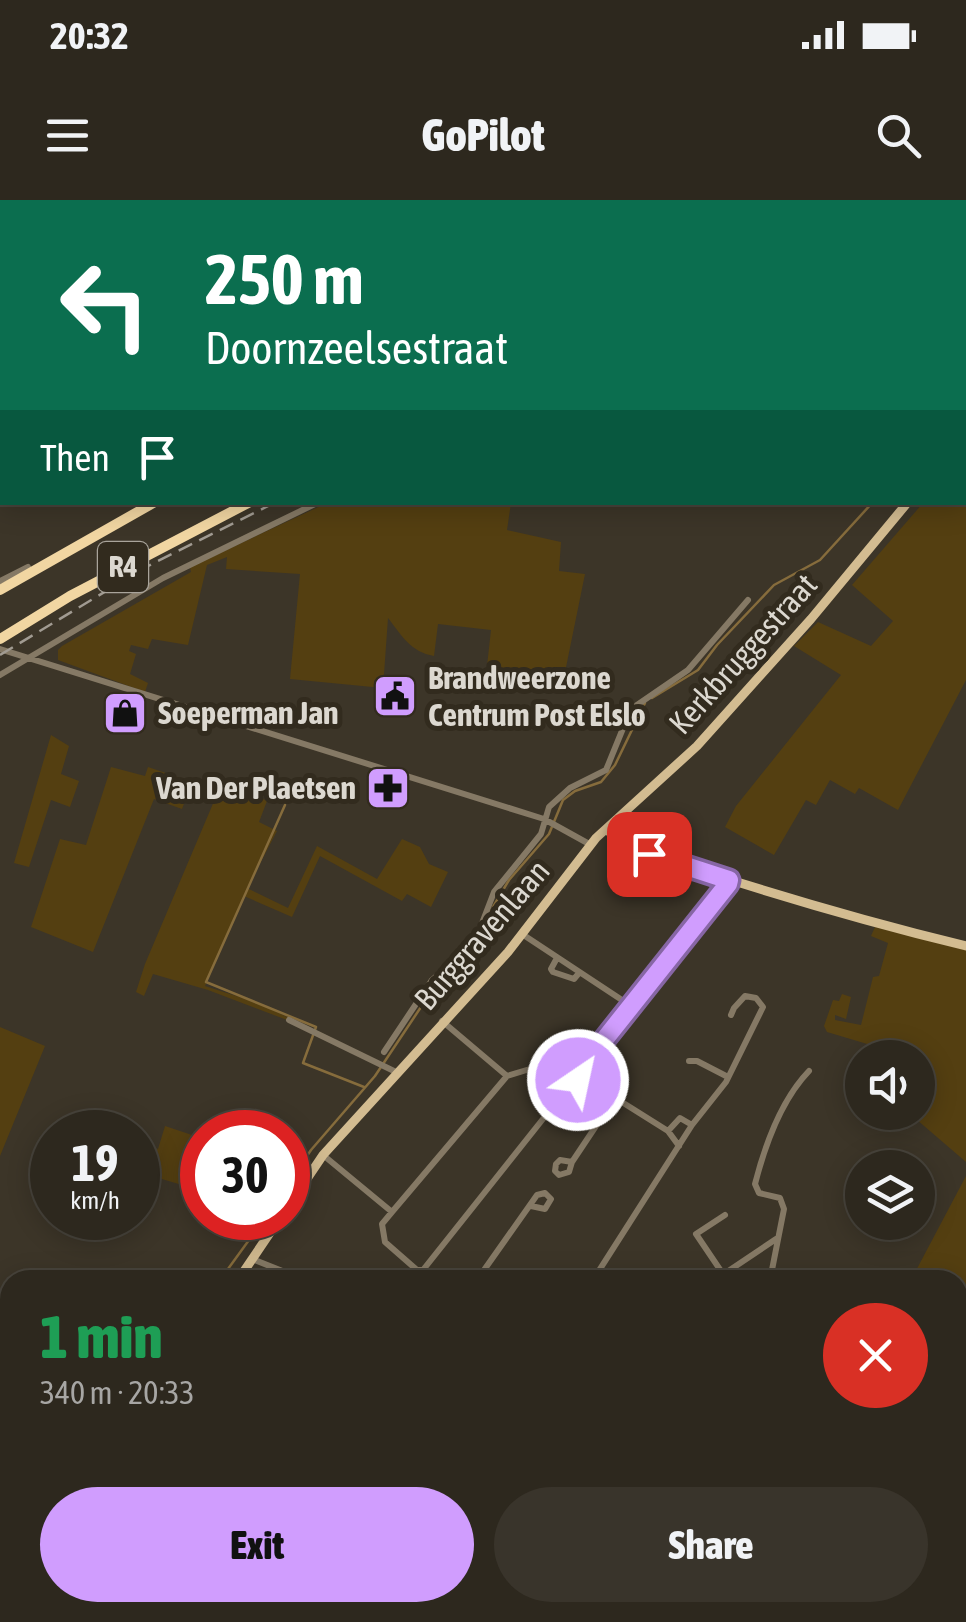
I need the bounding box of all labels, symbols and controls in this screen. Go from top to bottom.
text: 20:32 [50,14,129,57]
icon: menu [40,108,95,163]
icon: search [871,108,926,163]
text: GoPilot [422,109,544,161]
text: 250 m [205,239,364,319]
icon: left [40,240,170,370]
text: Doornzeelsestraat [205,322,508,374]
icon: arrive [130,430,185,485]
text: Then [40,436,110,479]
road number: R4 [98,542,148,592]
street label: Kerkbruggestraat [661,566,824,741]
place label: Brandweerzone Centrum Post Elslo [428,659,646,733]
public building icon: Brandweerzone Centrum Post Elslo [372,673,418,719]
shop icon: Soeperman Jan [102,690,148,736]
place label: Soeperman Jan [158,694,339,731]
pharmacy icon: Van Der Plaetsen [365,765,411,811]
place label: Van Der Plaetsen [155,769,356,806]
pin [607,812,692,897]
icon: arrive [622,827,677,882]
street label: Burggravenlaan [407,852,557,1017]
position arrow [526,1028,630,1132]
map controls [845,1040,935,1240]
button: sound [845,1040,935,1130]
speed limit sign: 30 [180,1110,310,1240]
text: 19 [71,1134,118,1192]
button: layers [845,1150,935,1240]
text: km/h [70,1186,120,1214]
text: 1 min [40,1302,163,1371]
button: close [823,1303,928,1408]
text: 340 m · 20:33 [40,1374,195,1411]
button: Exit [40,1487,474,1602]
button: Share [494,1487,928,1602]

